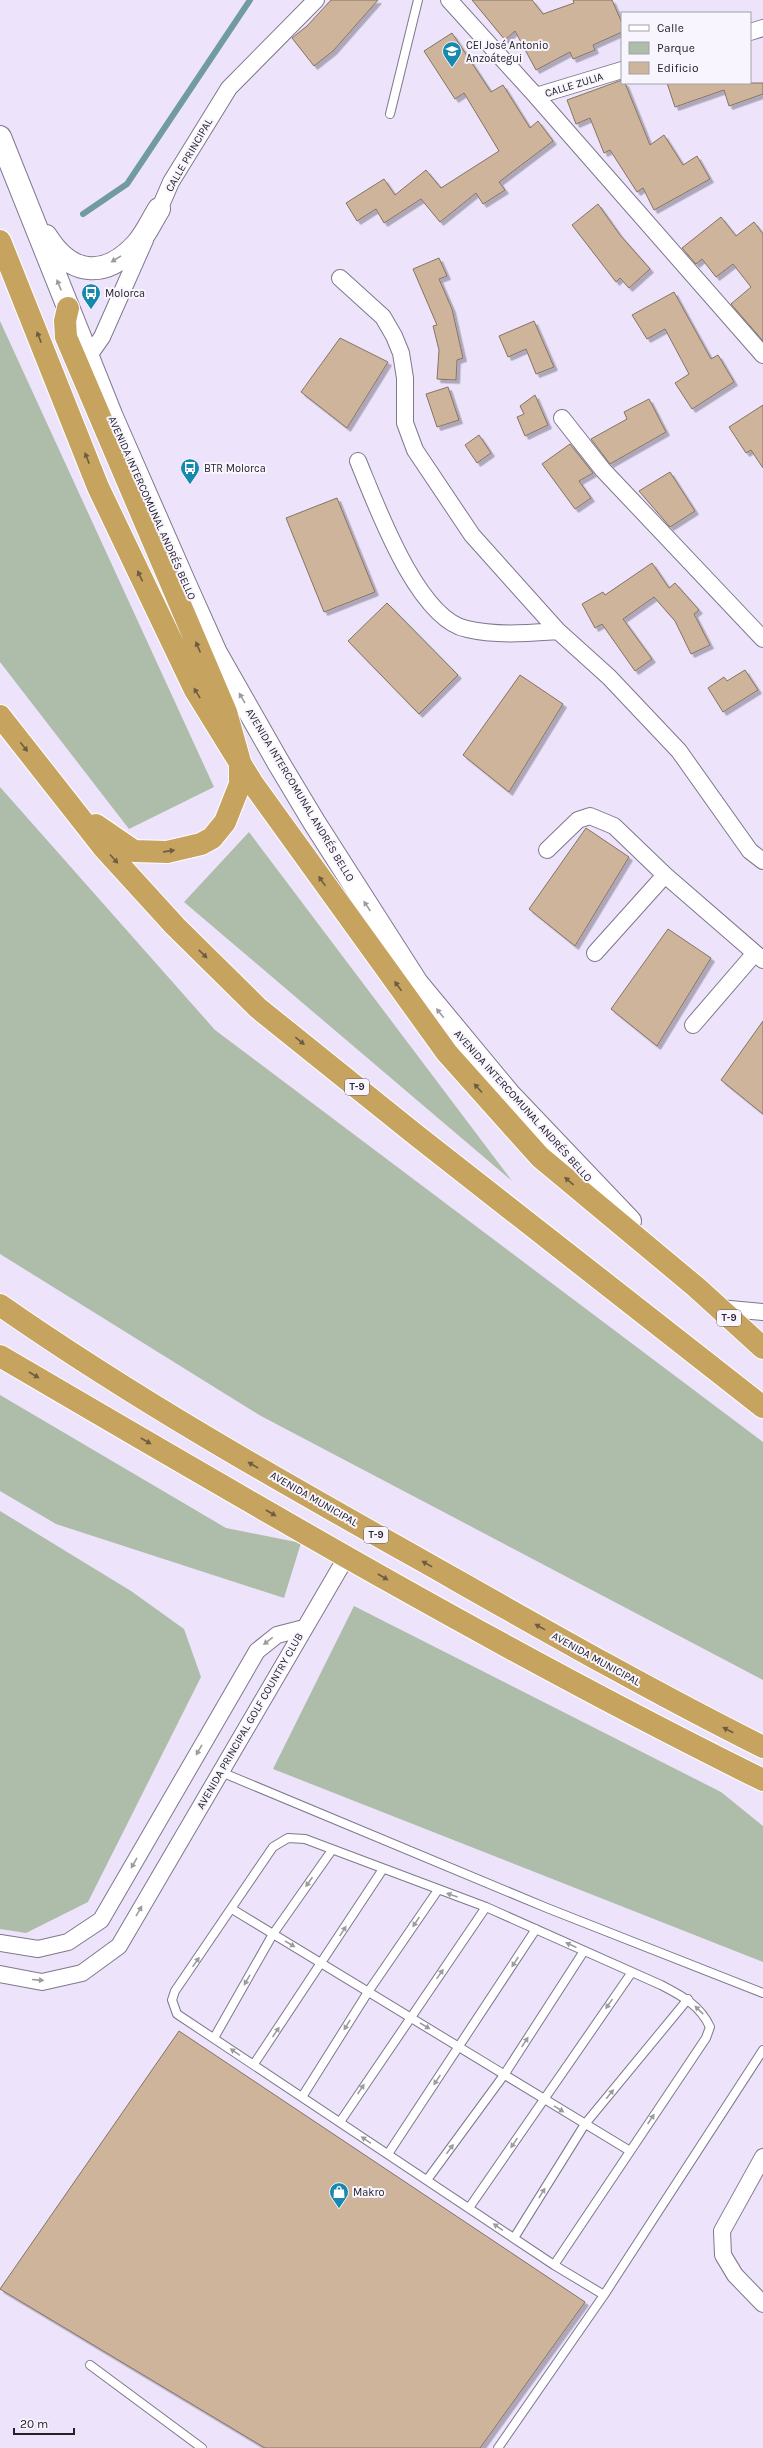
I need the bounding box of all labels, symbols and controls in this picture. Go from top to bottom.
legend [621,12,751,84]
text: Calle [657,21,684,35]
place label: CEI José Antonio Anzoátegui [466,39,548,65]
school or university icon: CEI José Antonio Anzoátegui [441,40,463,68]
text: Parque [657,41,695,55]
text: Edificio [657,61,698,75]
street label: CALLE ZULIA [543,70,605,100]
street label: CALLE PRINCIPAL [163,115,216,194]
one-way arrow [111,255,121,263]
one-way arrow [56,279,62,291]
bus stop icon: Molorca [80,282,102,310]
place label: Molorca [105,287,145,300]
one-way arrow [36,331,42,343]
street label: AVENIDA INTERCOMUNAL ANDRÉS BELLO [105,413,200,602]
one-way arrow [83,452,89,464]
bus stop icon: BTR Molorca [179,457,201,485]
place label: BTR Molorca [204,462,266,475]
one-way arrow [137,571,143,582]
one-way arrow [195,641,201,652]
one-way arrow [193,687,200,699]
one-way arrow [239,692,246,704]
street label: AVENIDA INTERCOMUNAL ANDRÉS BELLO [243,705,359,884]
one-way arrow [20,741,29,752]
one-way arrow [163,848,175,854]
one-way arrow [110,854,119,864]
one-way arrow [318,876,326,886]
one-way arrow [363,900,371,911]
one-way arrow [198,949,208,959]
one-way arrow [394,981,402,992]
one-way arrow [436,1007,445,1018]
street label: AVENIDA INTERCOMUNAL ANDRÉS BELLO [451,1026,596,1185]
one-way arrow [294,1037,305,1045]
road number: T-9 [345,1079,369,1095]
one-way arrow [474,1083,483,1094]
one-way arrow [564,1177,574,1186]
road number: T-9 [717,1310,741,1326]
one-way arrow [28,1372,40,1379]
one-way arrow [140,1438,152,1445]
one-way arrow [247,1461,259,1468]
street label: AVENIDA MUNICIPAL [268,1469,361,1530]
one-way arrow [265,1509,277,1516]
road number: T-9 [364,1527,388,1543]
one-way arrow [421,1560,433,1567]
one-way arrow [378,1574,389,1581]
one-way arrow [535,1624,546,1631]
street label: AVENIDA MUNICIPAL [549,1629,643,1689]
street label: AVENIDA PRINCIPAL GOLF COUNTRY CLUB [194,1630,306,1811]
one-way arrow [263,1637,274,1646]
one-way arrow [722,1727,734,1733]
one-way arrow [196,1744,203,1756]
one-way arrow [130,1857,137,1869]
one-way arrow [305,1876,314,1887]
one-way arrow [445,1892,457,1898]
one-way arrow [135,1905,142,1917]
one-way arrow [412,1917,420,1928]
one-way arrow [339,1926,347,1936]
one-way arrow [284,1941,296,1948]
one-way arrow [566,1942,577,1948]
one-way arrow [192,1956,200,1967]
one-way arrow [511,1956,518,1968]
one-way arrow [436,1968,444,1979]
one-way arrow [243,1974,250,1986]
one-way arrow [32,1977,45,1984]
one-way arrow [605,1999,613,2009]
one-way arrow [694,2005,704,2015]
one-way arrow [344,2019,351,2031]
one-way arrow [419,2023,431,2030]
one-way arrow [272,2027,280,2037]
one-way arrow [521,2037,529,2047]
one-way arrow [230,2048,240,2056]
one-way arrow [434,2074,441,2086]
one-way arrow [357,2084,365,2095]
one-way arrow [606,2089,614,2100]
one-way arrow [554,2105,565,2112]
one-way arrow [648,2113,655,2125]
one-way arrow [361,2136,372,2144]
one-way arrow [510,2137,518,2148]
one-way arrow [446,2143,454,2154]
shop icon: Makro [328,2181,350,2209]
place label: Makro [353,2186,385,2199]
one-way arrow [538,2188,546,2198]
one-way arrow [493,2223,503,2231]
scale bar [14,2410,74,2436]
text: 20 m [20,2417,48,2431]

